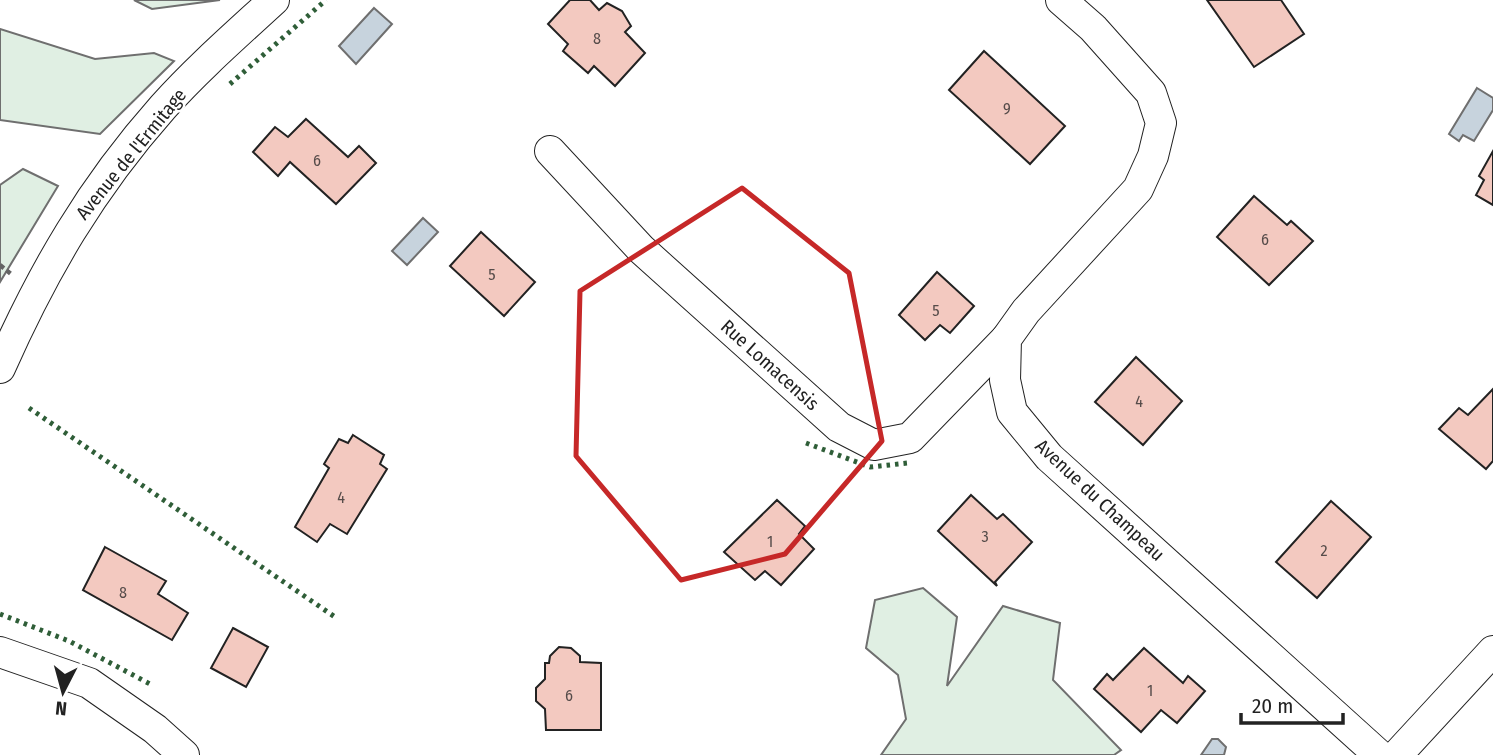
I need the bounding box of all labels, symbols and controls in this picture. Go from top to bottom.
house number: 8 [593,29,601,48]
street label: Avenue de l'Ermitage [71,84,191,224]
house number: 9 [1003,99,1011,118]
house number: 6 [313,151,321,170]
house number: 6 [1261,230,1269,249]
house number: 5 [488,265,496,284]
house number: 5 [932,301,940,320]
street label: Rue Lomacensis [716,315,824,415]
house number: 4 [1135,392,1143,411]
street label: Avenue du Champeau [1031,434,1169,566]
house number: 4 [337,488,345,507]
house number: 3 [981,527,989,546]
house number: 1 [767,532,773,551]
house number: 2 [1320,541,1328,560]
house number: 8 [119,583,127,602]
north arrow [28,657,98,727]
house number: 1 [1147,681,1153,700]
scale bar [1241,682,1342,726]
house number: 6 [565,686,573,705]
text: 20 m [1252,693,1293,719]
text: N [54,696,68,720]

